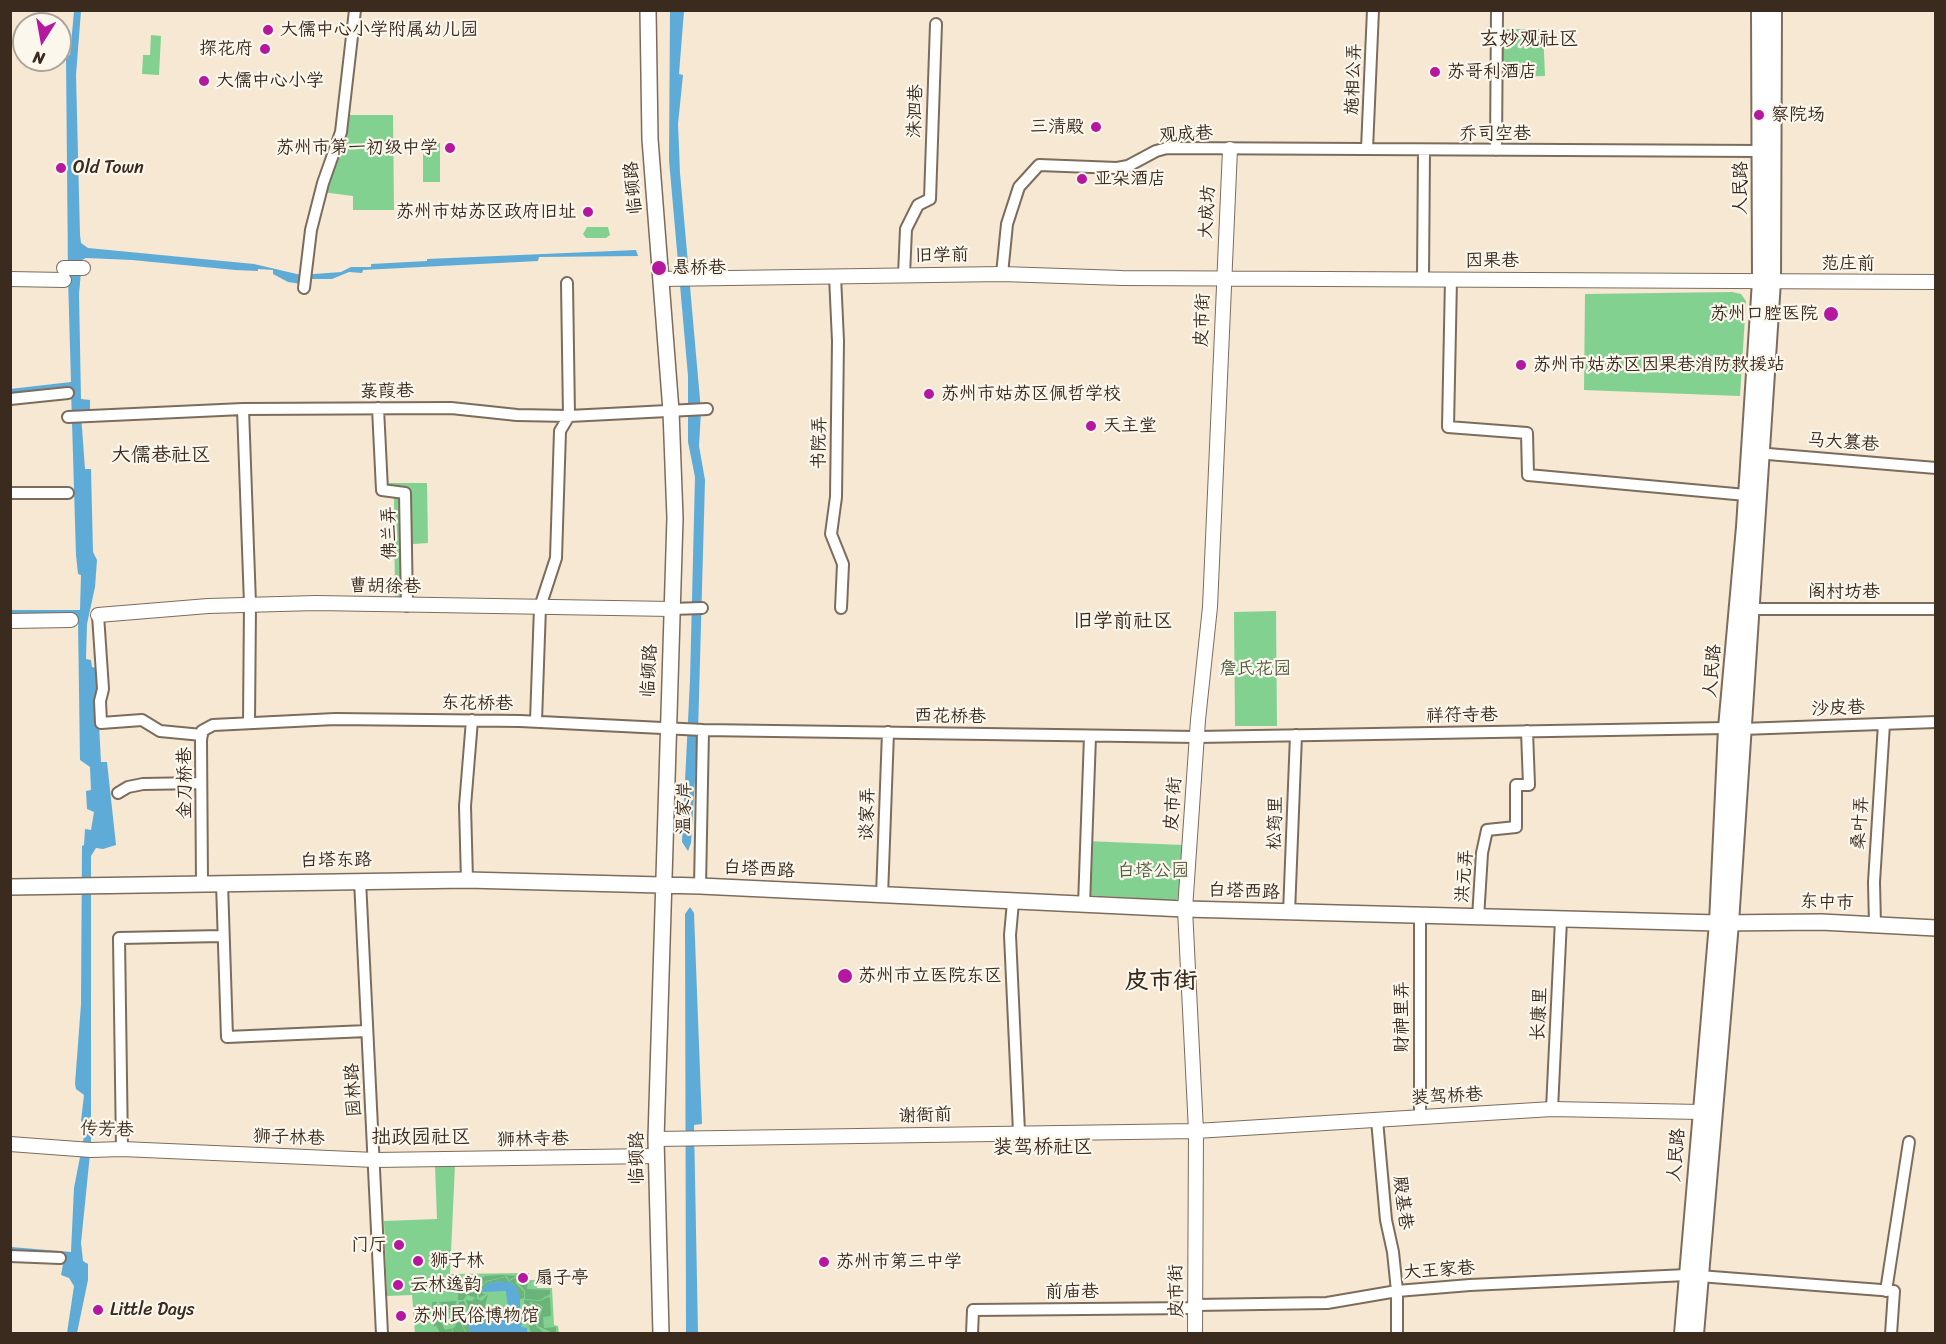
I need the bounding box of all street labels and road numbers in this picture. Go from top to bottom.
street label: 施相公弄 [1342,43,1366,115]
street label: 洙泗巷 [904,84,928,138]
street label: 观成巷 [1158,123,1214,147]
street label: 乔司空巷 [1459,123,1531,145]
street label: 临顿路 [621,160,647,216]
street label: 人民路 [1730,161,1752,215]
street label: 大成坊 [1196,184,1220,240]
street label: 旧学前 [915,245,969,267]
street label: 因果巷 [1465,250,1519,272]
street label: 范庄前 [1821,253,1875,275]
street label: 皮市街 [1191,293,1215,347]
street label: 菉葭巷 [360,381,414,403]
street label: 书院弄 [809,416,831,470]
street label: 马大篡巷 [1806,430,1880,456]
street label: 佛兰弄 [379,506,401,560]
street label: 曹胡徐巷 [349,576,421,598]
street label: 阁村坊巷 [1808,581,1880,603]
street label: 临顿路 [638,643,662,699]
street label: 人民路 [1700,643,1726,699]
street label: 东花桥巷 [441,693,513,715]
street label: 沙皮巷 [1811,697,1865,721]
street label: 祥符寺巷 [1426,705,1498,727]
street label: 西花桥巷 [914,706,986,728]
street label: 金刀桥巷 [174,747,196,819]
street label: 皮市街 [1161,776,1187,832]
street label: 温家岸 [674,781,696,835]
street label: 谈家弄 [856,787,880,841]
street label: 桑叶弄 [1848,795,1874,851]
street label: 松筠里 [1264,796,1288,850]
street label: 洪元弄 [1452,848,1478,904]
street label: 白塔东路 [300,850,372,872]
street label: 白塔西路 [722,857,796,883]
street label: 白塔西路 [1208,880,1280,904]
street label: 东中市 [1800,891,1854,915]
street label: 财神里弄 [1391,981,1413,1053]
street label: 长康里 [1528,986,1552,1042]
street label: 园林路 [342,1062,366,1118]
street label: 装驾桥巷 [1410,1084,1484,1110]
street label: 谢衙前 [898,1104,952,1128]
street label: 传芳巷 [80,1118,134,1142]
street label: 狮子林巷 [253,1126,325,1150]
street label: 人民路 [1664,1127,1690,1183]
street label: 狮林寺巷 [497,1129,569,1151]
street label: 临顿路 [626,1131,648,1185]
street label: 殿基巷 [1388,1175,1416,1231]
street label: 大王家巷 [1402,1258,1476,1284]
street label: 皮市街 [1166,1264,1188,1318]
street label: 前庙巷 [1045,1281,1099,1303]

